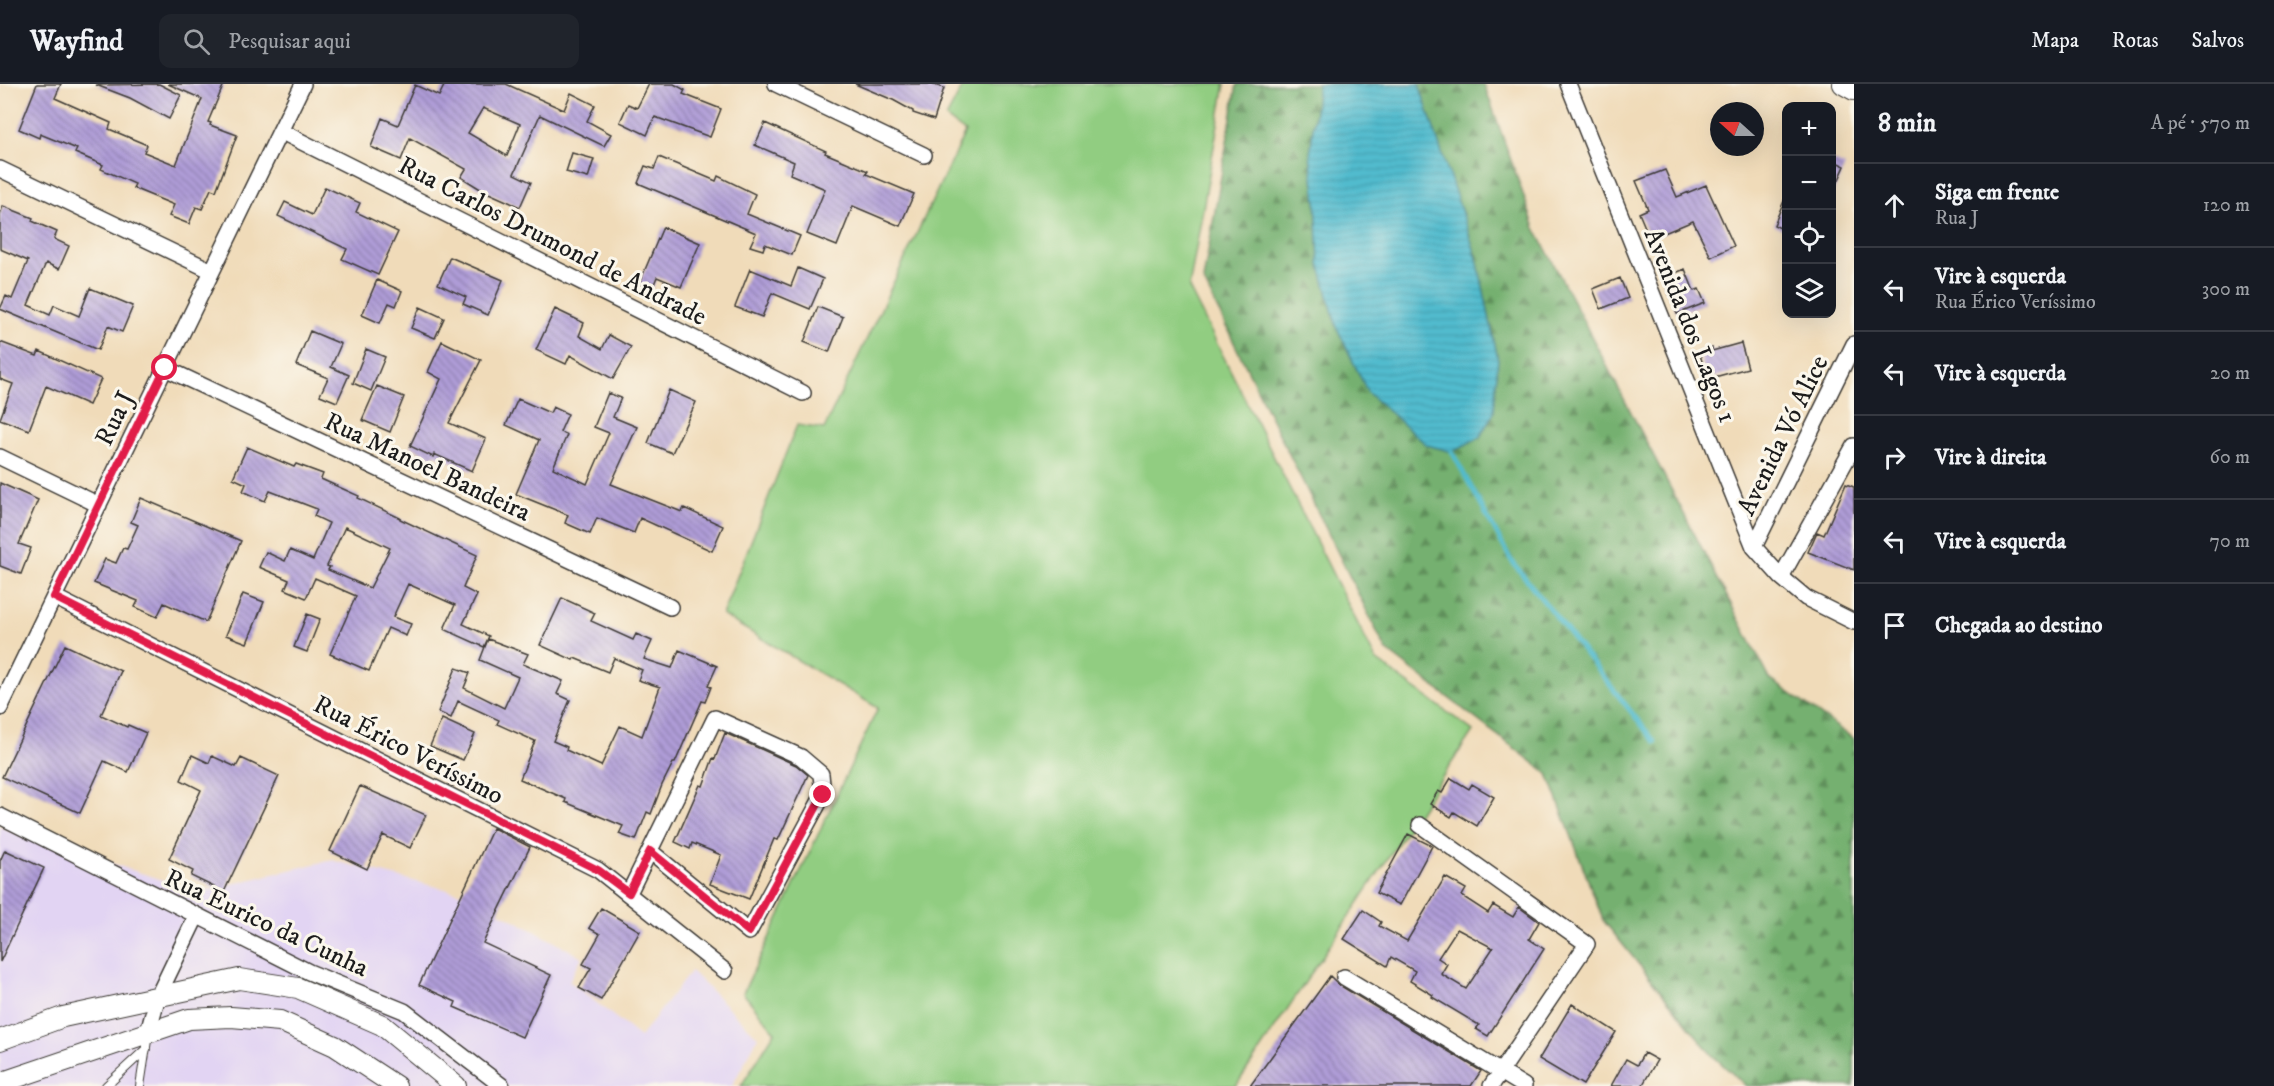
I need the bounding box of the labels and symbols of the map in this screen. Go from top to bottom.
north arrow [1710,102,1764,156]
street label: Rua Carlos Drumond de Andrade [393,149,712,334]
street label: Avenida dos Lagos 1 [1636,223,1744,428]
street label: Avenida Vó Alice [1730,350,1836,521]
route start [151,354,177,380]
street label: Rua J [88,386,143,451]
street label: Rua Manoel Bandeira [319,405,536,530]
street label: Rua Érico Veríssimo [308,688,509,812]
route end [809,781,835,807]
street label: Rua Eurico da Cunha [159,862,373,985]

